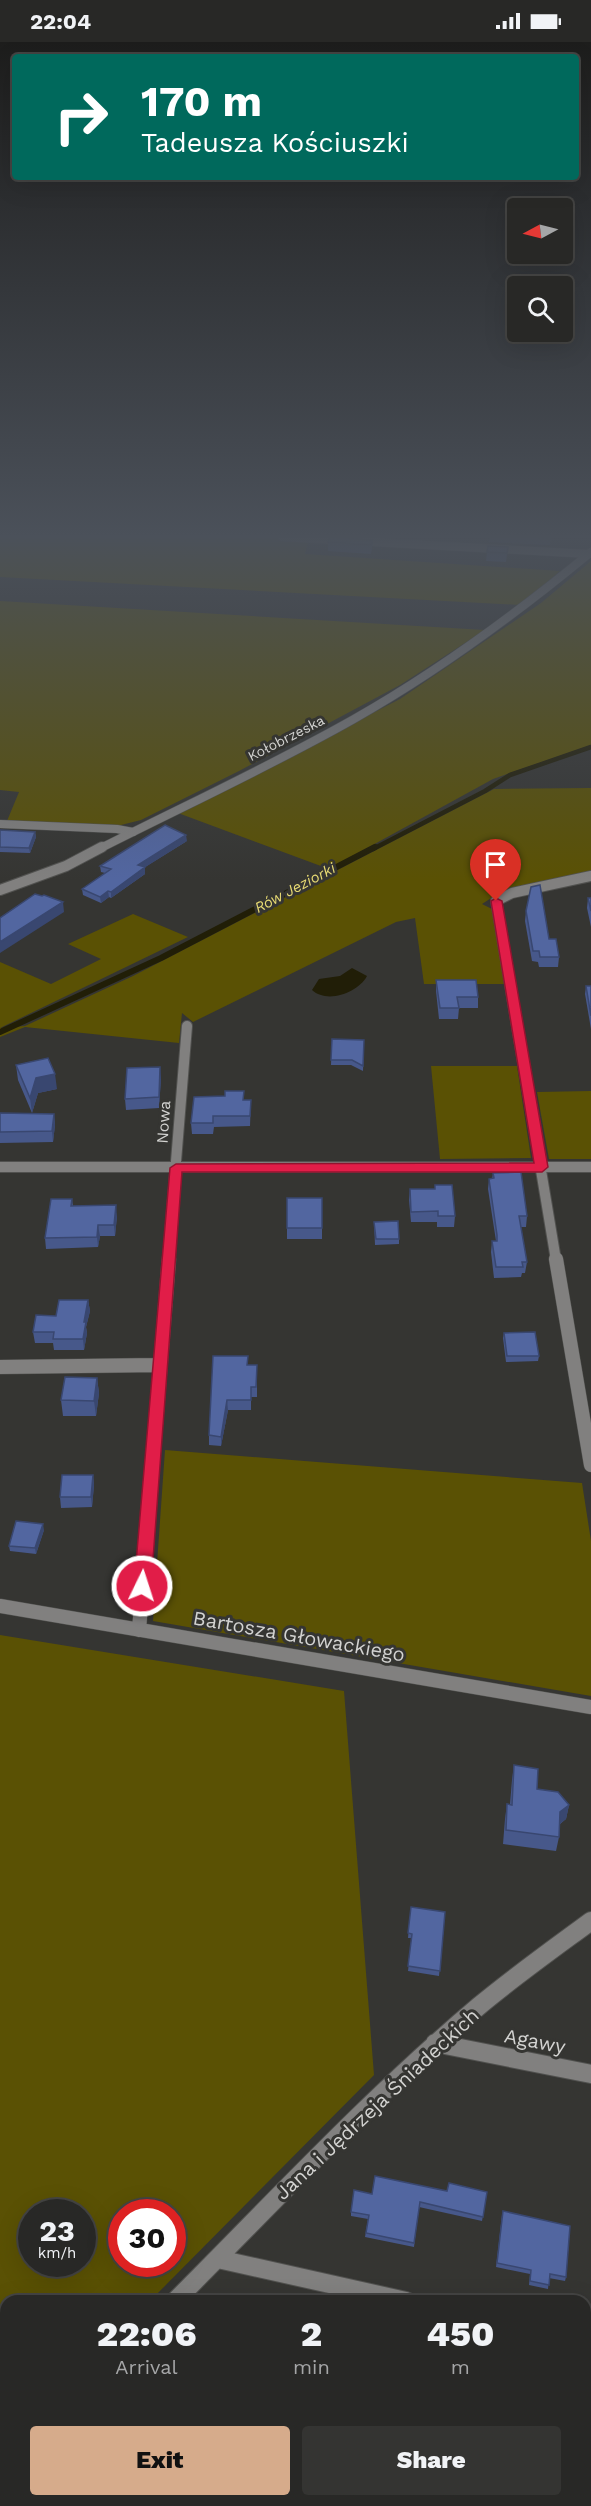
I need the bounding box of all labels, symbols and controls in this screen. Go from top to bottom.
text: 22:04 [30,9,91,34]
text: 170 m [141,77,262,126]
icon: right [42,78,120,156]
text: Tadeusza Kościuszki [141,127,409,159]
north arrow [507,198,573,264]
map controls [507,198,573,342]
button: search [507,276,573,342]
street label: Kołobrzeska [245,712,327,764]
pin [470,839,521,901]
icon: arrive [479,848,512,881]
water label: Rów Jeziorki [251,859,340,917]
street label: Nowa [153,1100,174,1144]
position arrow [110,1554,174,1618]
street label: Bartosza Głowackiego [191,1606,407,1666]
street label: Jana i Jędrzeja Śniadeckich [270,2003,484,2205]
street label: Agawy [502,2023,568,2059]
speed limit sign: 30 [108,2199,186,2277]
text: 23 [39,2213,75,2248]
text: km/h [38,2244,76,2262]
text: 22:06 [97,2313,196,2355]
text: 2 [301,2313,322,2355]
text: 450 [426,2313,494,2355]
text: Arrival [115,2355,178,2379]
text: min [293,2355,330,2379]
text: m [451,2355,470,2379]
button: Exit [30,2426,290,2495]
button: Share [302,2426,561,2495]

